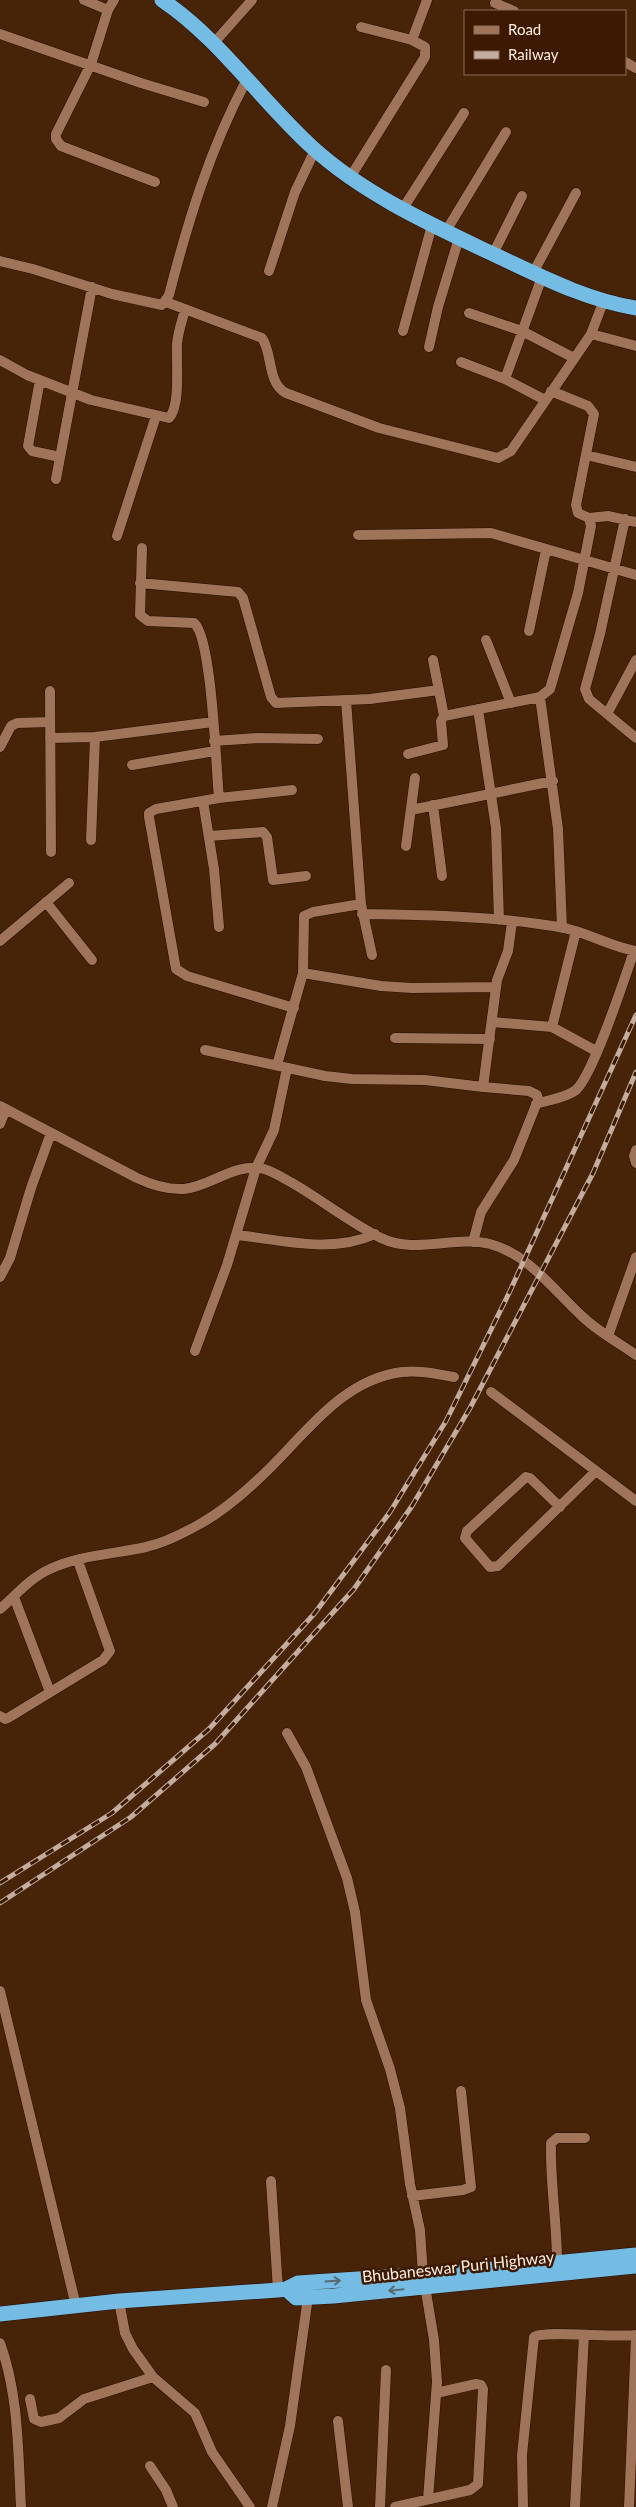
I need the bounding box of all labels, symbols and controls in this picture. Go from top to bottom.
legend [464,10,626,75]
text: Road [508,20,541,38]
text: Railway [508,45,559,63]
street label: Bhubaneswar Puri Highway [361,2246,556,2286]
one-way arrow [325,2276,341,2285]
one-way arrow [388,2285,404,2295]

